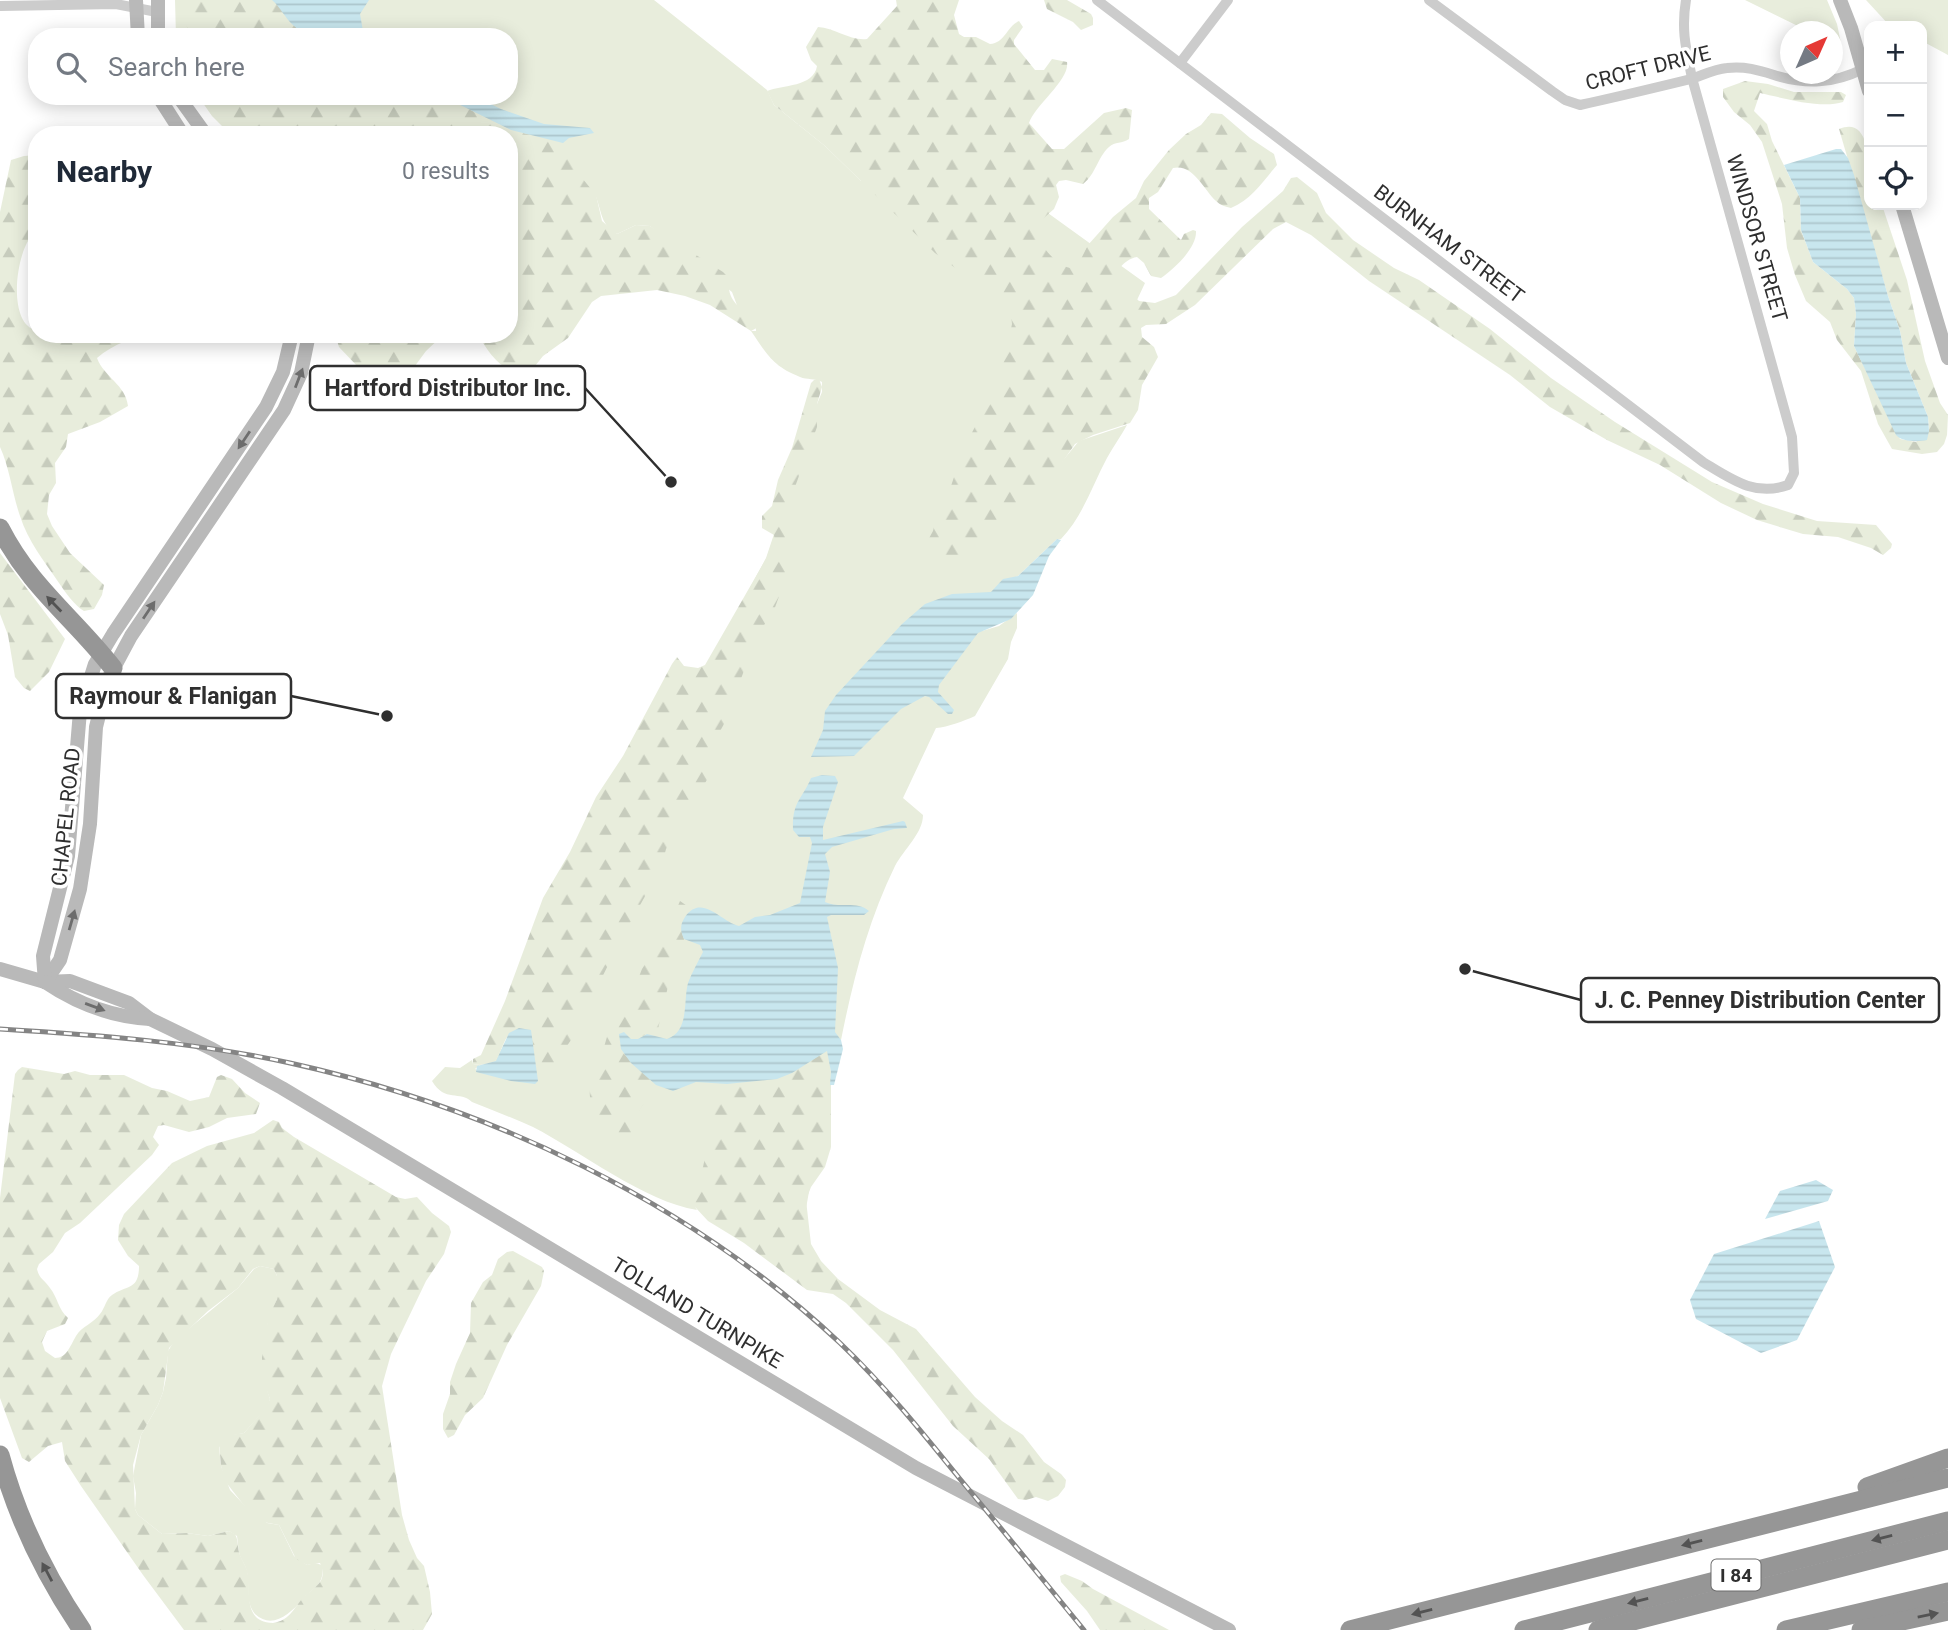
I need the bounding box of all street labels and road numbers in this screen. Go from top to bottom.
street label: CROFT DRIVE [1583,41,1713,95]
street label: WINDSOR STREET [1722,152,1792,325]
street label: BURNHAM STREET [1369,180,1529,309]
street label: CHAPEL ROAD [47,747,85,887]
street label: TOLLAND TURNPIKE [607,1253,787,1374]
road number: I 84 [1712,1560,1760,1590]

